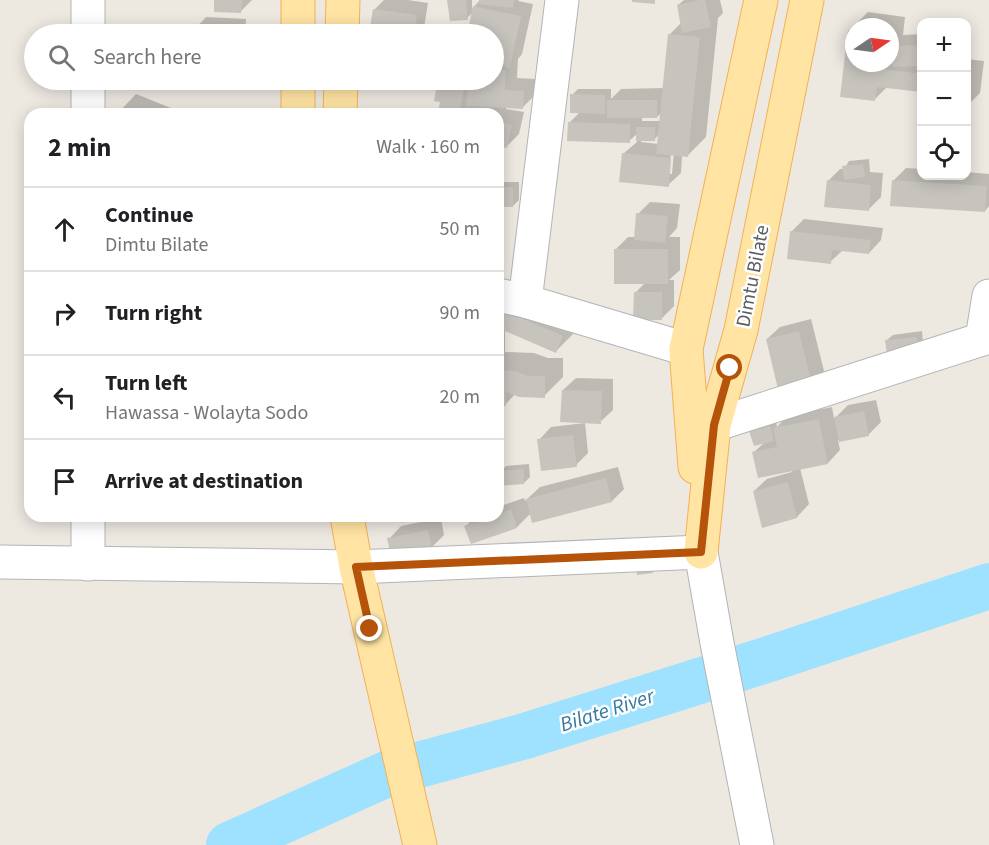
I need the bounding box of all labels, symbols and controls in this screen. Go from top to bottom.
north arrow [845,18,899,72]
map controls [917,18,971,180]
button: + [917,18,971,72]
search box [24,24,504,90]
icon: search [45,41,78,74]
text: Search here [93,41,201,73]
button: − [917,72,971,126]
button: locate [917,126,971,180]
text: 2 min [48,129,111,166]
text: Walk · 160 m [376,133,480,161]
text: Continue [105,199,194,231]
icon: ahead [48,213,81,246]
text: 50 m [440,215,480,243]
street label: Dimtu Bilate [729,223,777,330]
text: Dimtu Bilate [105,231,208,259]
icon: right [48,297,81,330]
text: Turn right [105,297,202,329]
text: 90 m [440,299,480,327]
route start [716,354,742,380]
text: Turn left [105,367,187,399]
icon: left [48,381,81,414]
text: 20 m [440,383,480,411]
text: Hawassa - Wolayta Sodo [105,399,308,427]
icon: arrive [48,465,81,498]
text: Arrive at destination [105,465,303,497]
route end [356,615,382,641]
water label: Bilate River [556,680,659,739]

